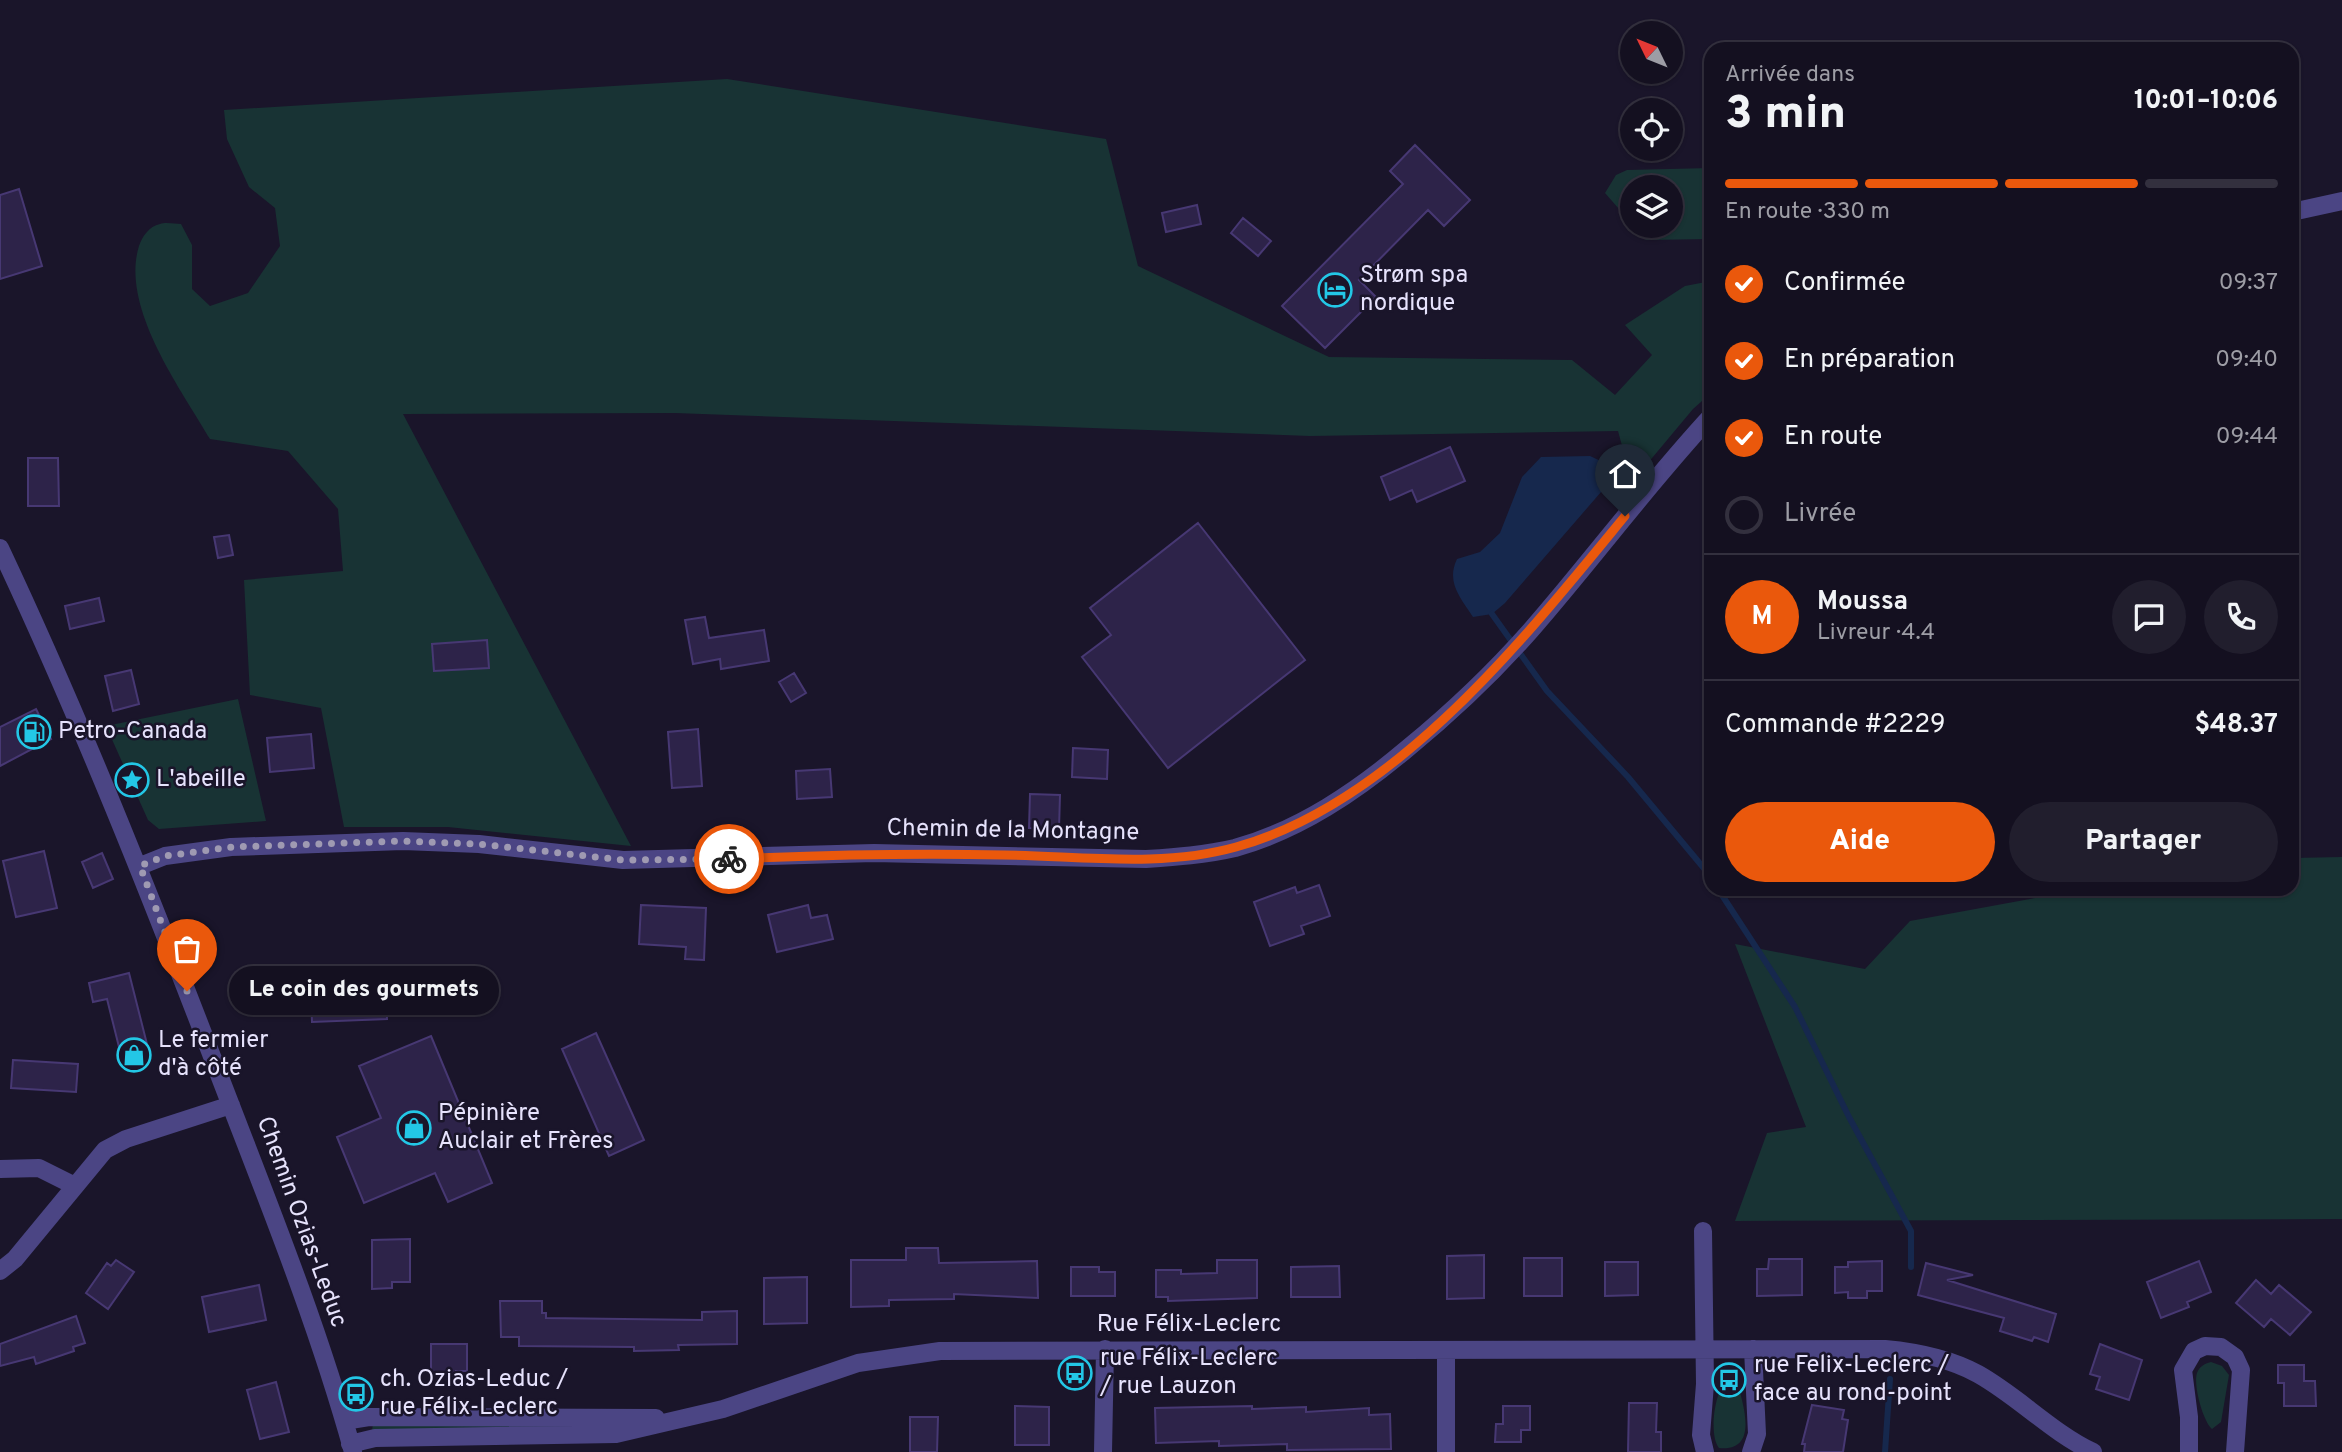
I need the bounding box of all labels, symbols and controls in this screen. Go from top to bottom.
north arrow [1620,21,1684,84]
map controls [1620,21,1683,238]
text: Arrivée dans [1725,61,1855,90]
text: 10:01–10:06 [2134,85,2278,118]
text: 3 min [1725,86,1846,145]
button: locate [1620,98,1683,161]
button: layers [1620,175,1683,238]
text: En route · 330 m [1725,198,1890,227]
place label: Strøm spa nordique [1360,261,1468,319]
icon: check [1725,265,1763,303]
text: Confirmée [1784,267,1906,300]
text: 09:37 [2219,269,2278,298]
hotel icon: Strøm spa nordique [1316,271,1354,309]
icon: check [1725,342,1763,380]
text: En préparation [1784,344,1955,377]
text: 09:40 [2215,346,2278,375]
icon: check [1725,419,1763,457]
text: En route [1784,421,1882,454]
text: 09:44 [2216,423,2278,452]
pin [1595,444,1655,516]
icon: home [1606,455,1644,493]
text: Livrée [1784,498,1856,531]
button: chat [2112,580,2186,654]
button: phone [2204,580,2278,654]
text: Moussa [1817,586,1908,619]
text: M [1751,601,1773,634]
text: Livreur · 4.4 [1817,619,1935,648]
text: Commande #2229 [1725,709,1946,742]
text: $48.37 [2194,709,2278,742]
fuel station icon: Petro-Canada [15,713,53,751]
place label: Petro-Canada [58,717,207,747]
place icon: L'abeille [113,761,151,799]
place label: L'abeille [156,765,246,795]
button: Aide [1725,802,1995,882]
button: Partager [2009,802,2278,882]
street label: Chemin de la Montagne [886,814,1140,848]
courier [694,824,764,894]
icon: bike [710,840,748,878]
pin [157,919,217,991]
icon: bag [168,930,206,968]
callout: Le coin des gourmets [229,967,499,1016]
text: Le coin des gourmets [249,976,479,1005]
place label: Le fermier d'à côté [158,1026,269,1084]
shop icon: Le fermier d'à côté [115,1036,153,1074]
place label: Pépinière Auclair et Frères [438,1099,614,1157]
shop icon: Pépinière Auclair et Frères [395,1109,433,1147]
street label: Chemin Ozias-Leduc [249,1112,353,1332]
street label: Rue Félix-Leclerc [1097,1310,1281,1340]
place label: rue Félix-Leclerc / rue Lauzon [1099,1344,1278,1402]
place label: rue Felix-Leclerc / face au rond-point [1754,1351,1952,1409]
bus stop icon: rue Félix-Leclerc / rue Lauzon [1056,1354,1094,1392]
bus stop icon: rue Felix-Leclerc / face au rond-point [1710,1361,1748,1399]
place label: ch. Ozias-Leduc / rue Félix-Leclerc [380,1365,568,1423]
bus stop icon: ch. Ozias-Leduc / rue Félix-Leclerc [337,1375,375,1413]

